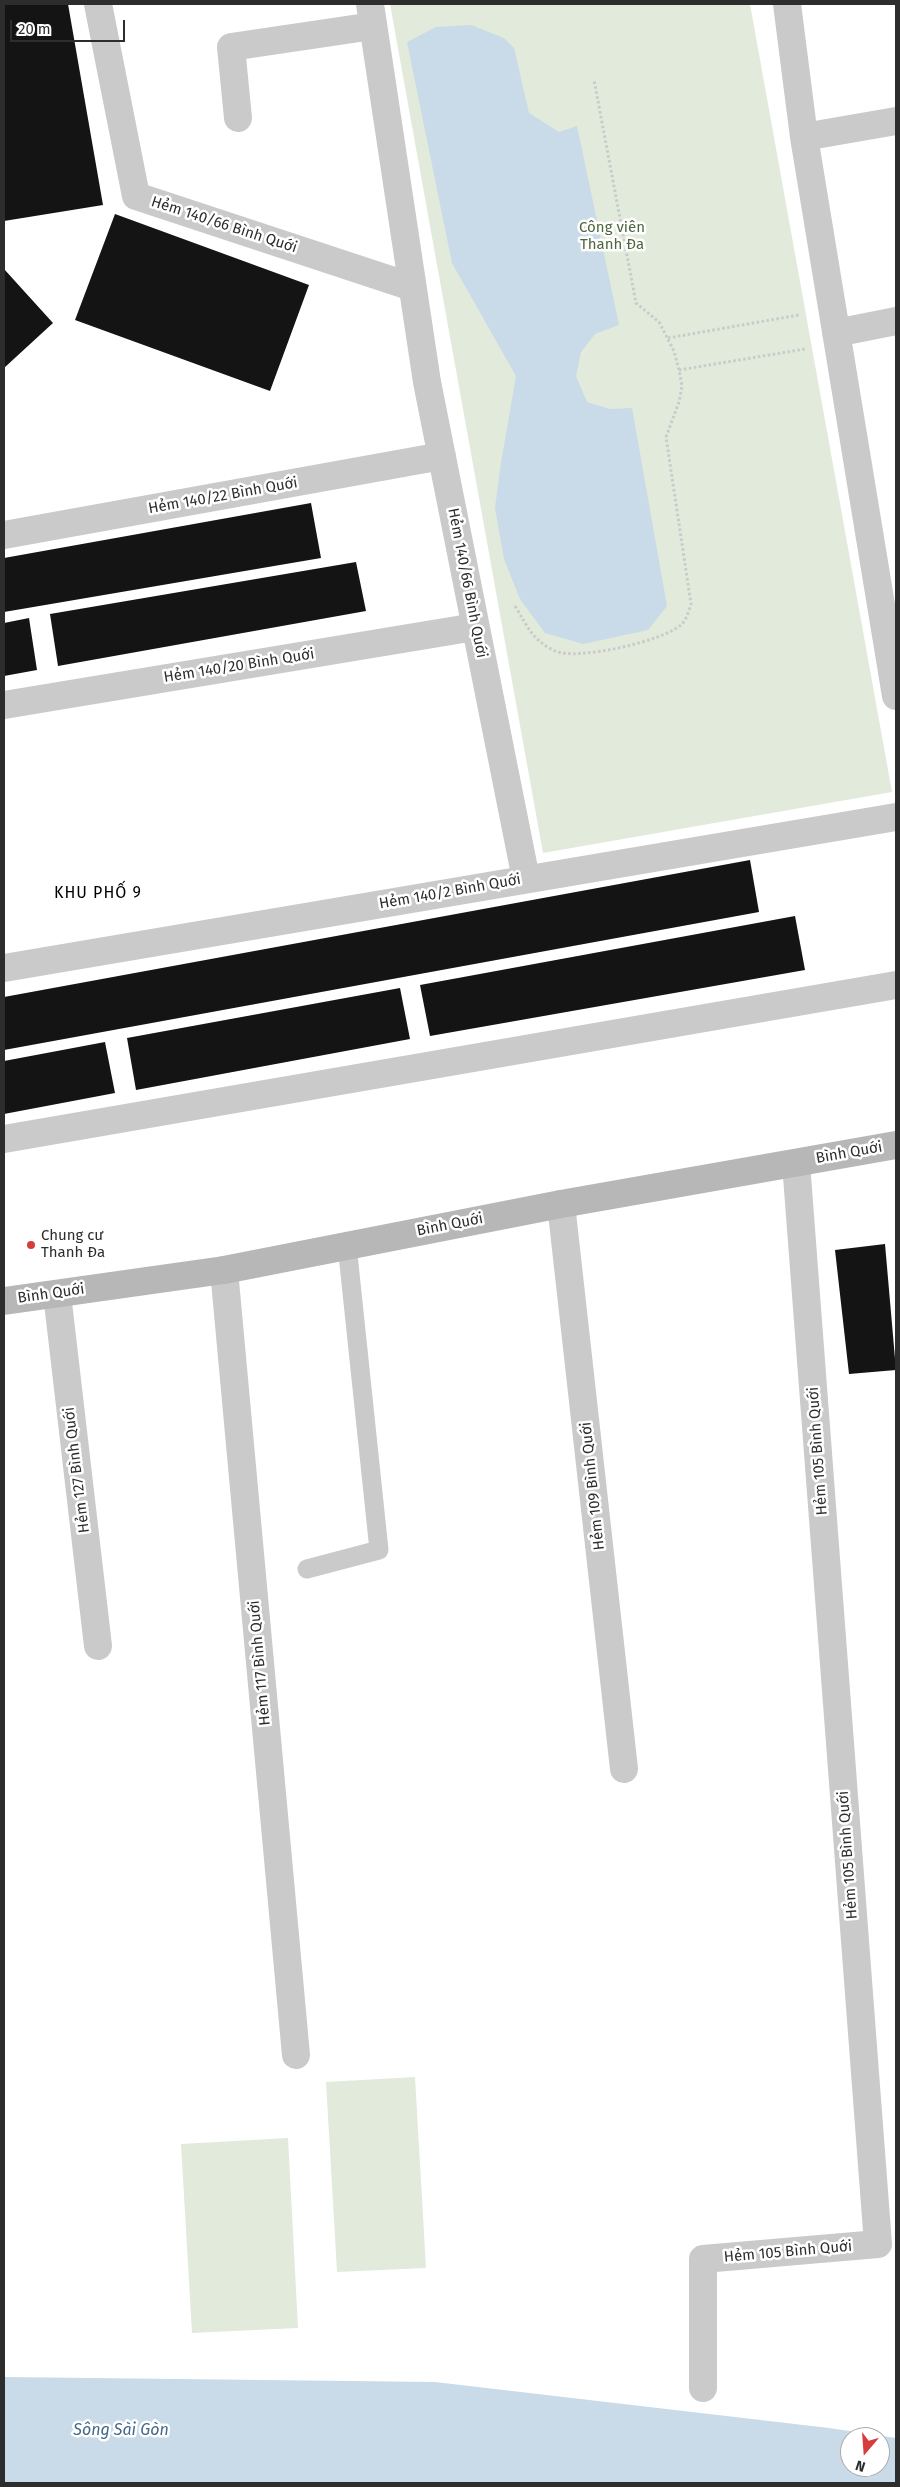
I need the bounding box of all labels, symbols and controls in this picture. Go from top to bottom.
scale bar [12,10,128,42]
text: 20 m [18,20,51,38]
street label: Hẻm 140/66 Bình Quới [149,193,299,257]
park label: Công viên Thanh Đa [579,219,645,254]
street label: Hẻm 140/22 Bình Quới [147,474,299,518]
street label: Hẻm 140/66 Bình Quới [444,506,490,660]
street label: Hẻm 140/20 Bình Quới [162,645,316,687]
street label: Hẻm 140/2 Bình Quới [378,871,522,913]
district label: KHU PHỐ 9 [53,884,143,904]
street label: Bình Quới [814,1138,884,1168]
street label: Bình Quới [415,1210,485,1240]
place label: Chung cư Thanh Đa [41,1227,105,1262]
marker: Chung cư Thanh Đa [25,1239,37,1251]
street label: Bình Quới [16,1280,86,1308]
street label: Hẻm 105 Bình Quới [805,1386,831,1516]
street label: Hẻm 127 Bình Quới [60,1406,94,1534]
street label: Hẻm 109 Bình Quới [577,1421,609,1551]
street label: Hẻm 117 Bình Quới [246,1600,274,1726]
street label: Hẻm 105 Bình Quới [835,1790,861,1920]
street label: Hẻm 105 Bình Quới [723,2237,853,2267]
water label: Sông Sài Gòn [73,2421,169,2441]
north arrow [840,2427,890,2477]
text: N [853,2456,868,2475]

